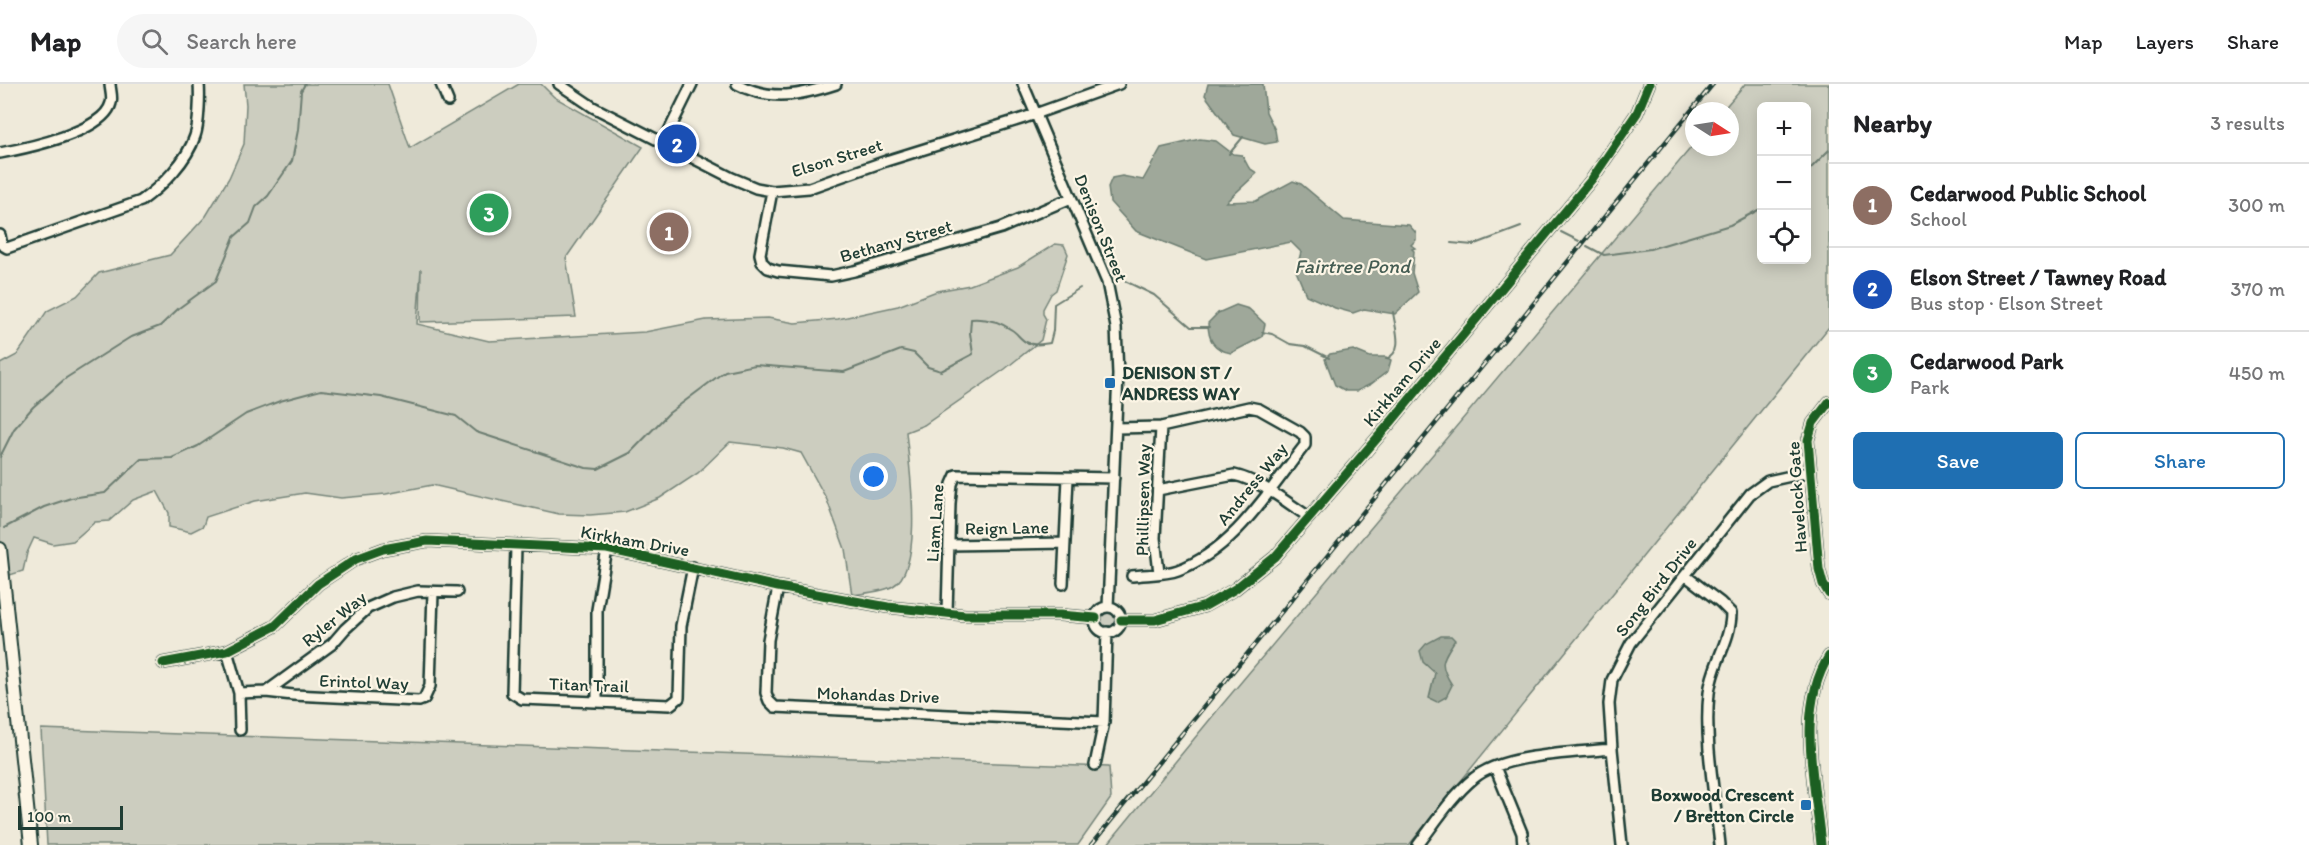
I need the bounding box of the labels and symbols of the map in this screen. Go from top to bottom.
north arrow [1685,102,1739,156]
pin: 2 [658,122,696,166]
street label: Elson Street [789,134,885,182]
street label: Denison Street [1069,171,1133,285]
pin: 3 [470,190,508,236]
pin: 1 [650,210,688,254]
street label: Bethany Street [837,214,955,268]
water label: Fairtree Pond [1294,254,1412,278]
street label: Kirkham Drive [1358,333,1446,431]
place label: DENISON ST / ANDRESS WAY [1121,362,1240,405]
marker: DENISON ST / ANDRESS WAY [1103,376,1117,390]
street label: Andress Way [1212,438,1292,530]
street label: Havelock Gate [1782,440,1812,554]
street label: Phillipsen Way [1131,443,1155,556]
your location [859,462,888,491]
street label: Liam Lane [921,483,949,563]
street label: Reign Lane [965,516,1049,540]
street label: Kirkham Drive [579,521,691,561]
street label: Song Bird Drive [1610,533,1702,641]
street label: Ryler Way [297,586,371,652]
street label: Erintol Way [319,669,410,695]
street label: Titan Trail [549,673,629,697]
street label: Mohandas Drive [816,682,940,708]
place label: Boxwood Crescent / Bretton Circle [1651,784,1794,827]
marker: Boxwood Crescent / Bretton Circle [1799,798,1813,812]
scale bar [18,803,123,830]

